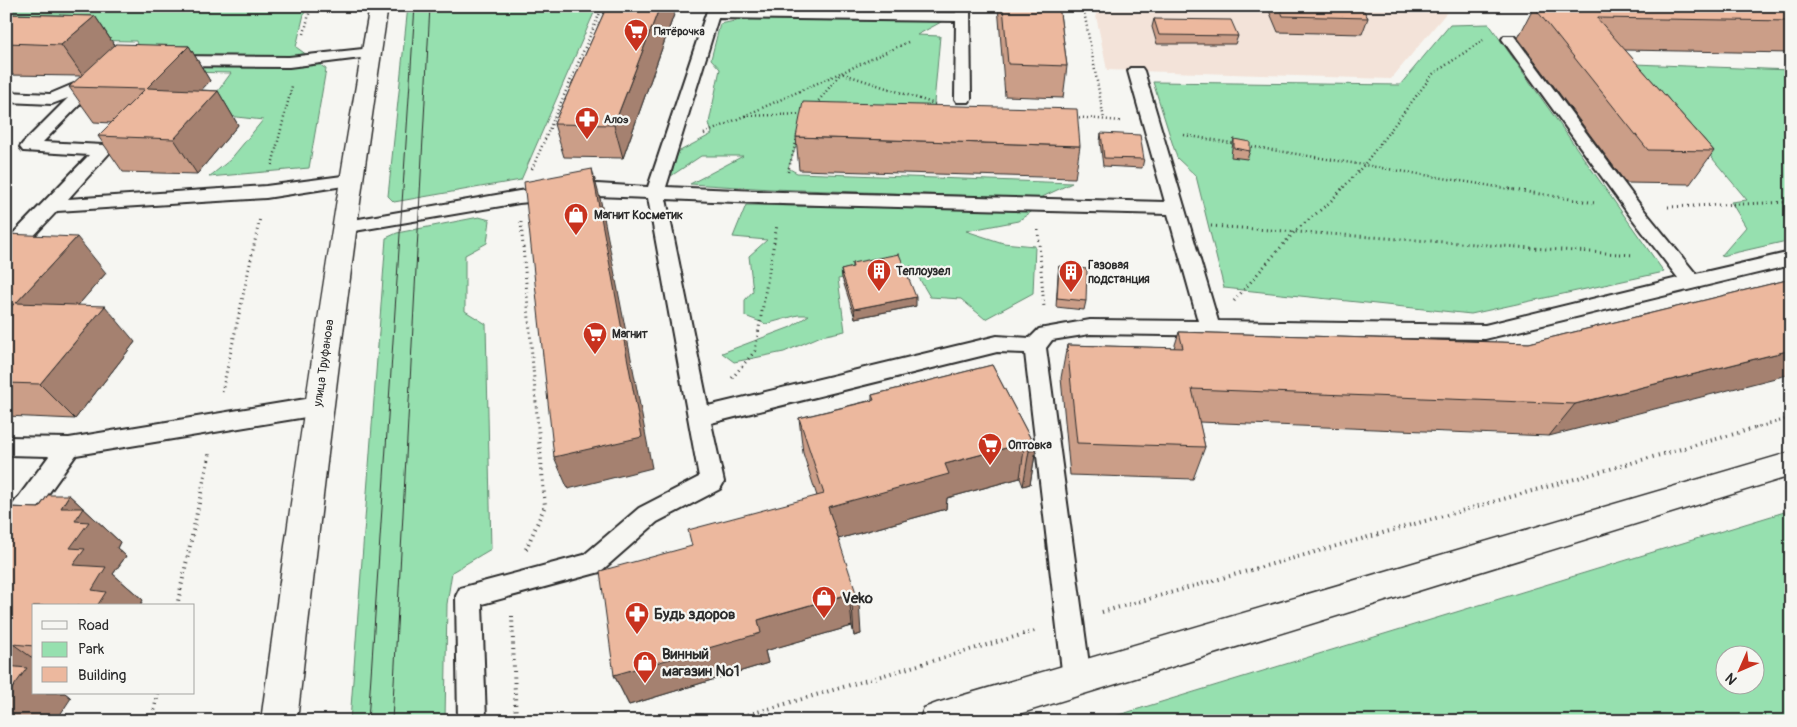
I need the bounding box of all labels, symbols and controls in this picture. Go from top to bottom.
supermarket icon: Пятёрочка [623,18,649,52]
place label: Пятёрочка [654,25,705,38]
pharmacy icon: Алоэ [574,106,600,140]
place label: Алоэ [604,113,629,126]
shop icon: Магнит Косметик [563,202,589,236]
place label: Магнит Косметик [594,208,684,223]
building icon: Теплоузел [866,258,892,292]
place label: Газовая подстанция [1088,258,1150,287]
building icon: Газовая подстанция [1058,259,1084,293]
place label: Теплоузел [895,264,951,279]
street label: улица Труфанова [310,318,338,409]
supermarket icon: Магнит [582,321,608,355]
place label: Магнит [612,327,649,342]
supermarket icon: Оптовка [977,432,1003,466]
place label: Оптовка [1008,438,1052,453]
shop icon: Veko [811,585,837,619]
place label: Veko [842,589,873,608]
pharmacy icon: Будь здоров [624,601,650,635]
legend [32,604,195,694]
place label: Будь здоров [654,605,735,624]
text: Road [78,616,109,635]
text: Park [78,640,105,659]
north arrow [1714,644,1764,694]
place label: Винный магазин №1 [662,645,740,681]
shop icon: Винный магазин №1 [632,650,658,684]
text: Building [78,666,126,685]
text: N [1722,669,1741,688]

